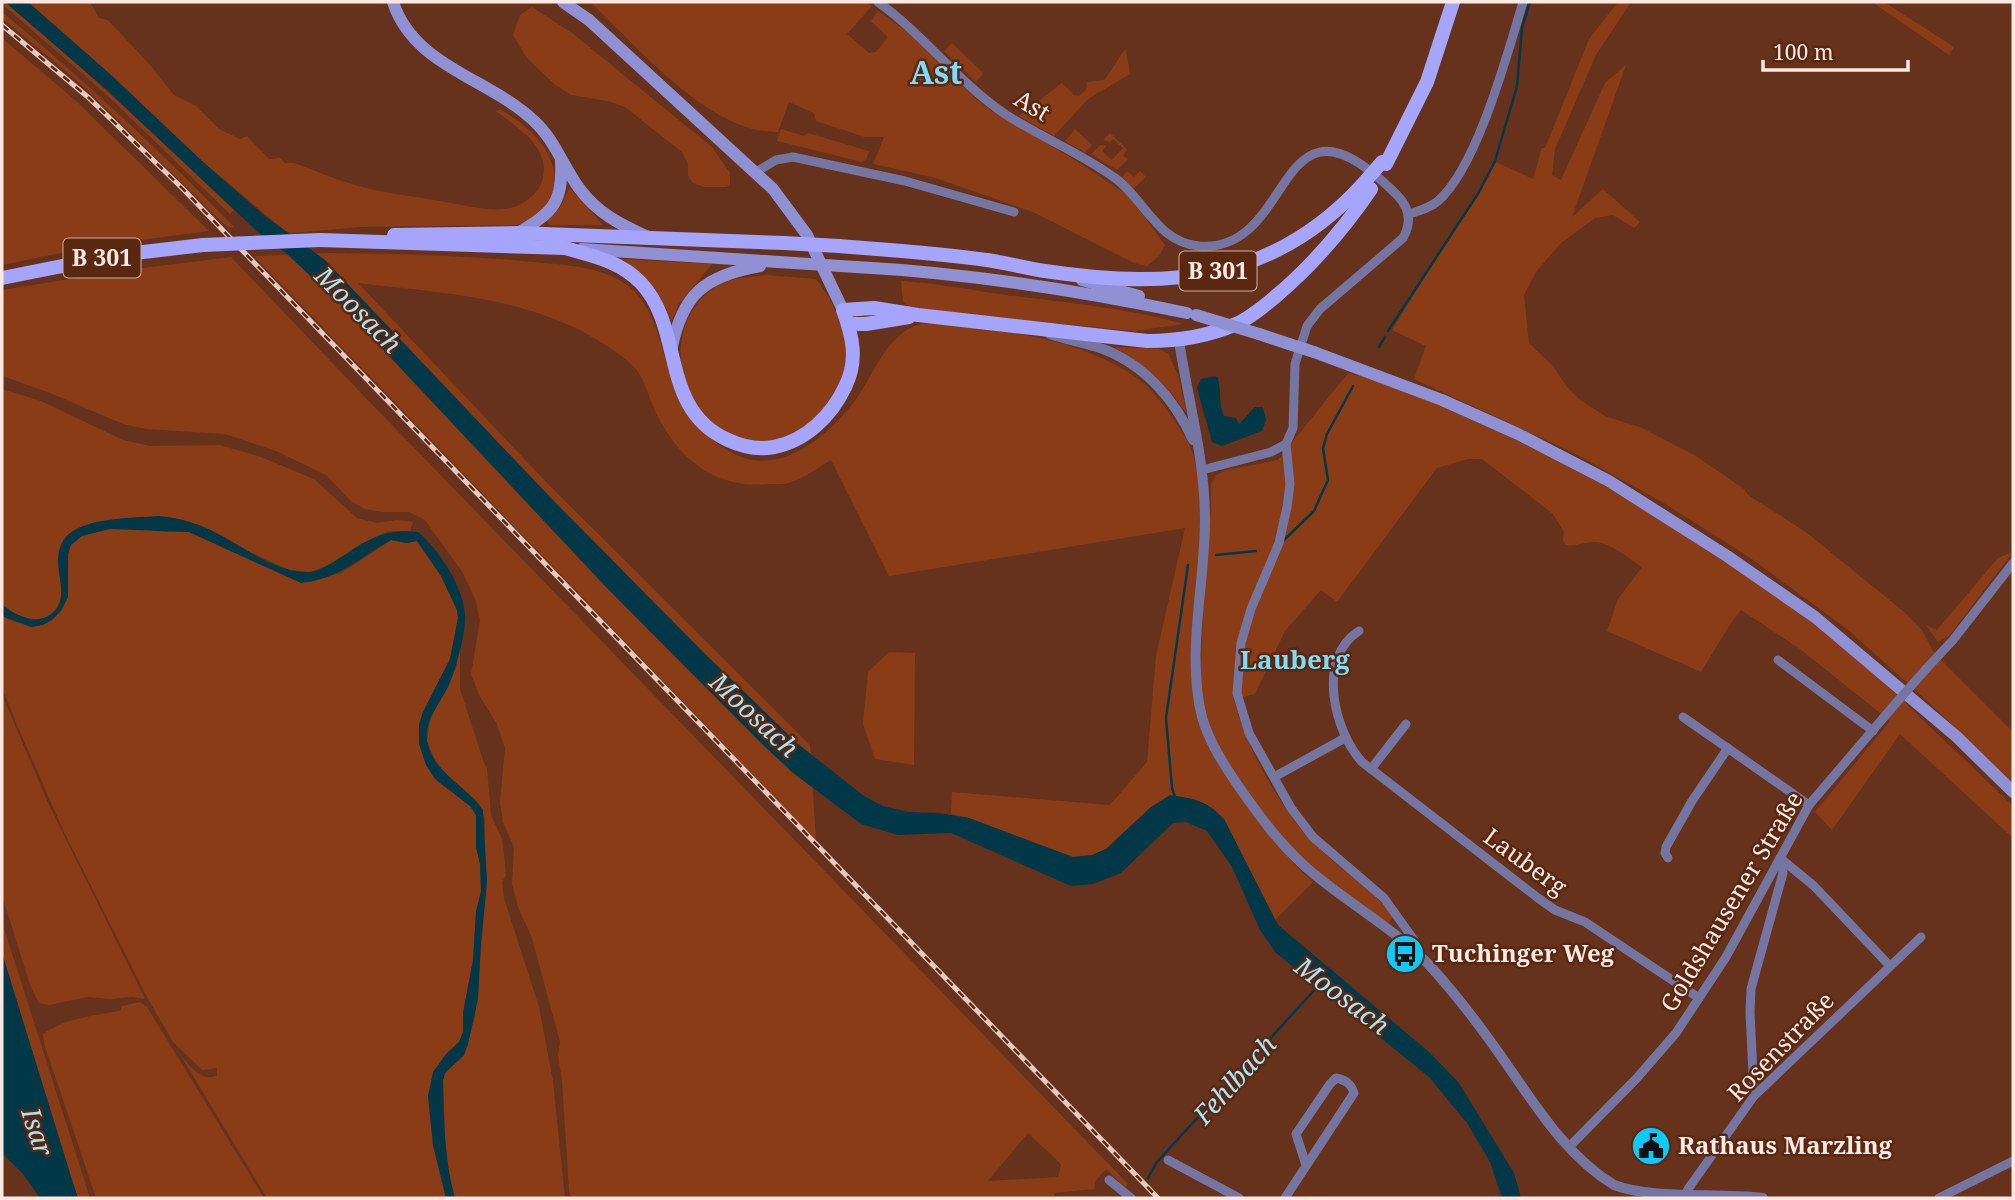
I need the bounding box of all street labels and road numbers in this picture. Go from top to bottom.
street label: Ast [1009,81,1057,128]
road number: B 301 [64,238,140,278]
road number: B 301 [1180,252,1256,290]
street label: Goldshausener Straße [1652,785,1810,1018]
street label: Lauberg [1478,819,1574,902]
street label: Rosenstraße [1719,984,1841,1108]

